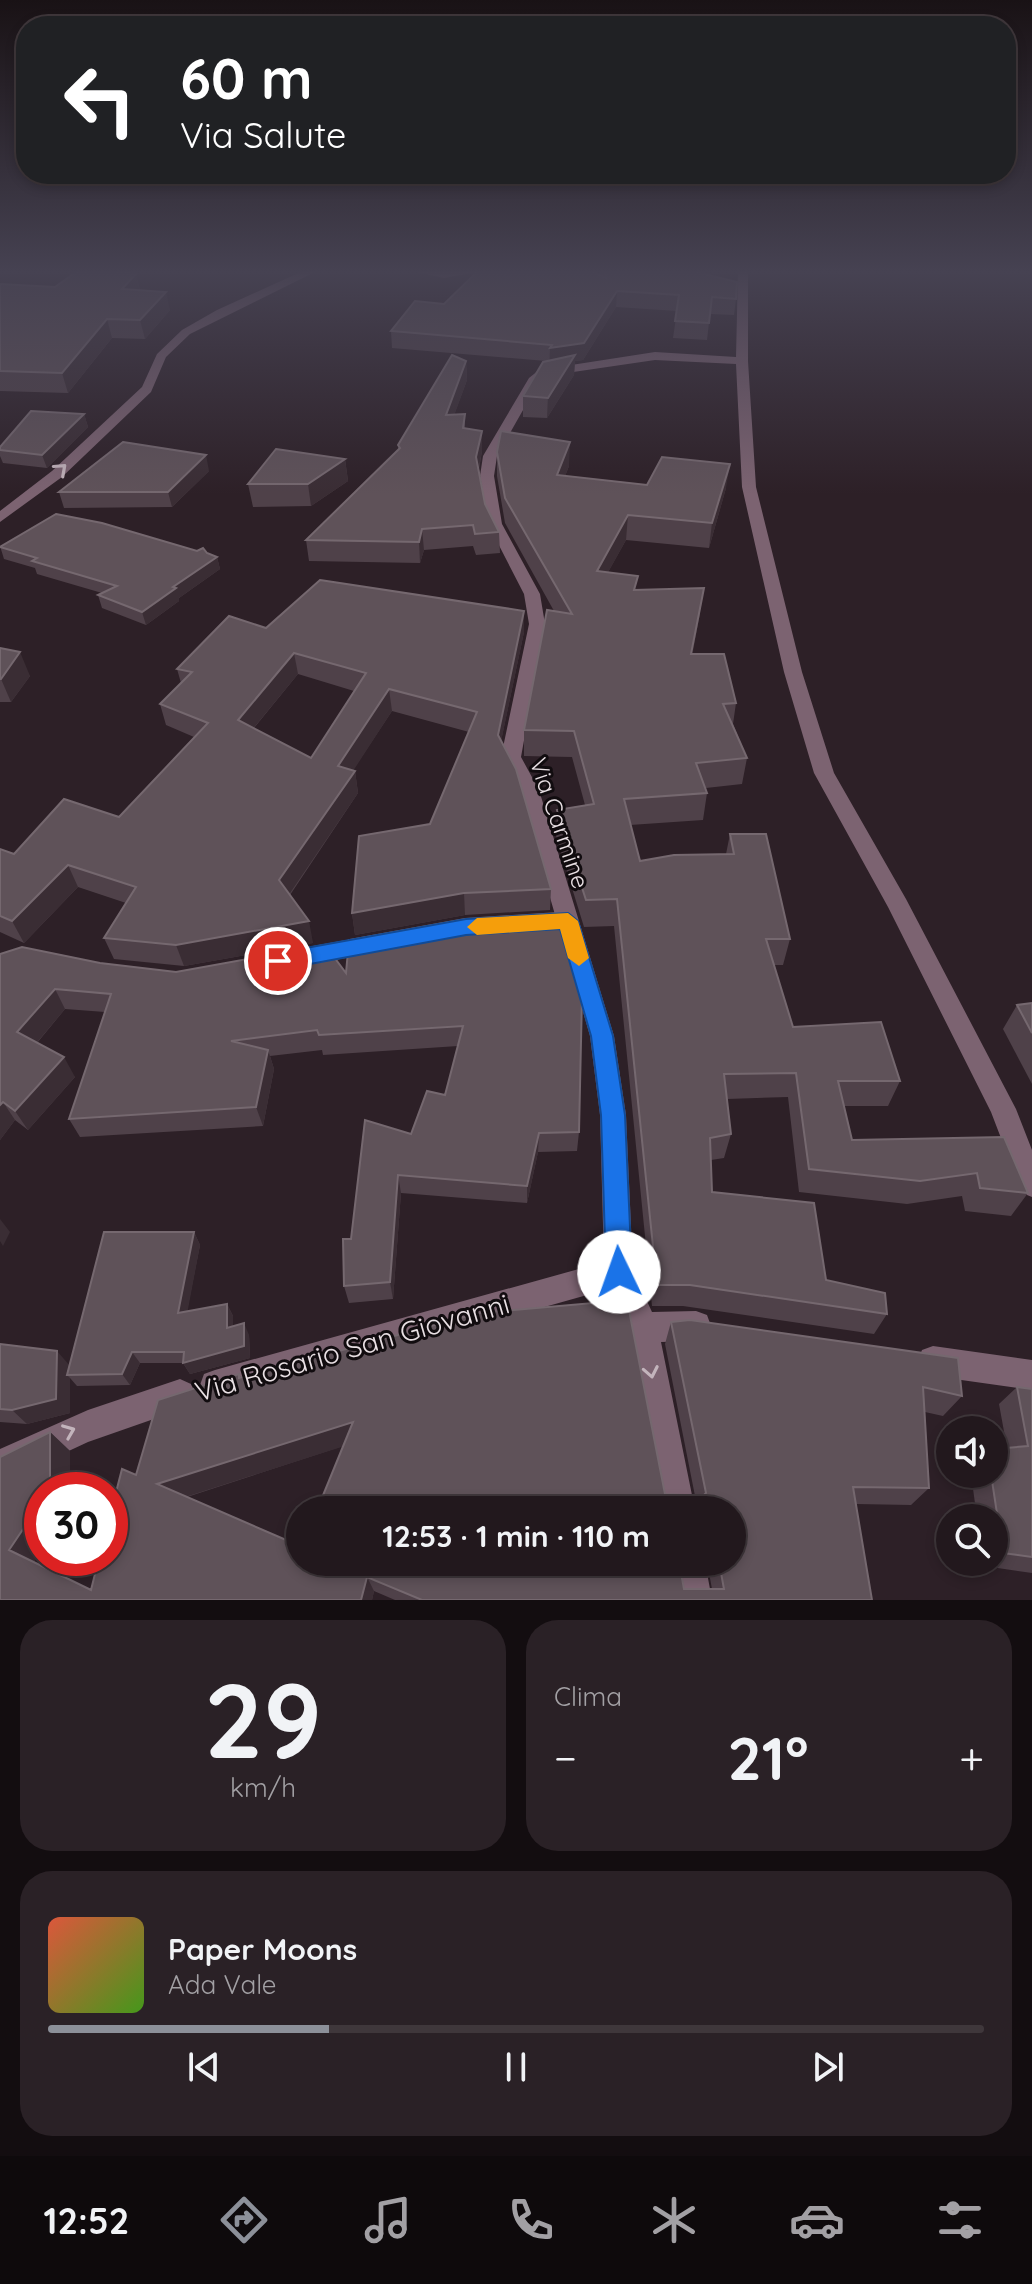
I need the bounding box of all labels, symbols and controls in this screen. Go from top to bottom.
text: 60 m [180,43,313,113]
icon: left [48,48,152,152]
text: Via Salute [180,112,346,157]
one-way arrow [52,465,67,479]
street label: Via Carmine [524,754,596,892]
pin [244,927,312,995]
icon: arrive [256,939,300,983]
position arrow [577,1230,661,1314]
street label: Via Rosario San Giovanni [191,1285,513,1409]
one-way arrow [642,1365,659,1379]
map controls [936,1416,1008,1576]
button: sound [936,1416,1008,1488]
one-way arrow [61,1425,75,1441]
speed limit sign: 30 [24,1472,128,1576]
button: search [936,1504,1008,1576]
text: 12:53 · 1 min · 110 m [382,1517,650,1555]
text: 29 [204,1654,322,1784]
text: Clima [554,1680,622,1713]
text: 21° [728,1720,809,1795]
text: − [554,1730,577,1785]
text: + [959,1730,984,1785]
text: km/h [230,1771,296,1804]
text: Paper Moons [168,1930,357,1968]
text: Ada Vale [168,1968,277,2001]
icon: previous [182,2045,226,2089]
icon: pause [494,2045,538,2089]
icon: next [806,2045,850,2089]
icon: directions [216,2192,272,2248]
icon: music [360,2192,416,2248]
icon: phone [503,2192,559,2248]
icon: climate [646,2192,702,2248]
icon: car [789,2192,845,2248]
icon: filters [932,2192,988,2248]
text: 12:52 [44,2198,129,2243]

